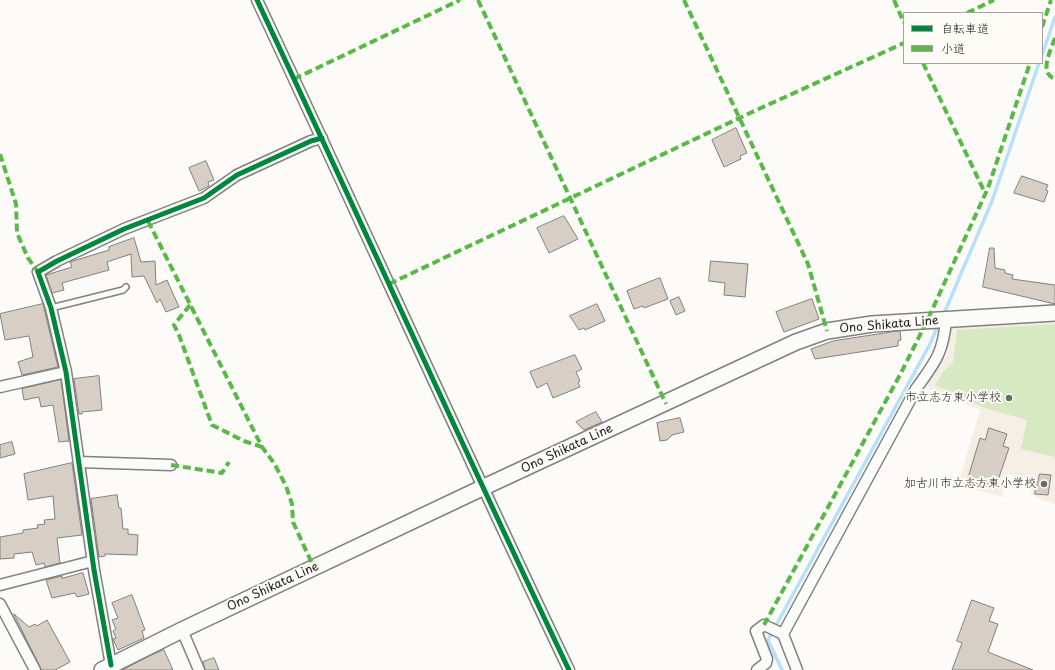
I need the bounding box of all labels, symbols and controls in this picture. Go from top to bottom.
legend [903,12,1043,64]
text: 自転車道 [941,19,989,37]
text: 小道 [941,39,965,57]
street label: Ono Shikata Line [839,313,939,337]
place label: 市立志方東小学校 [905,391,1001,405]
marker: 市立志方東小学校 [1004,393,1014,403]
street label: Ono Shikata Line [519,421,615,477]
place label: 加古川市立志方東小学校 [904,477,1036,491]
marker: 加古川市立志方東小学校 [1039,479,1049,489]
street label: Ono Shikata Line [225,559,321,615]

